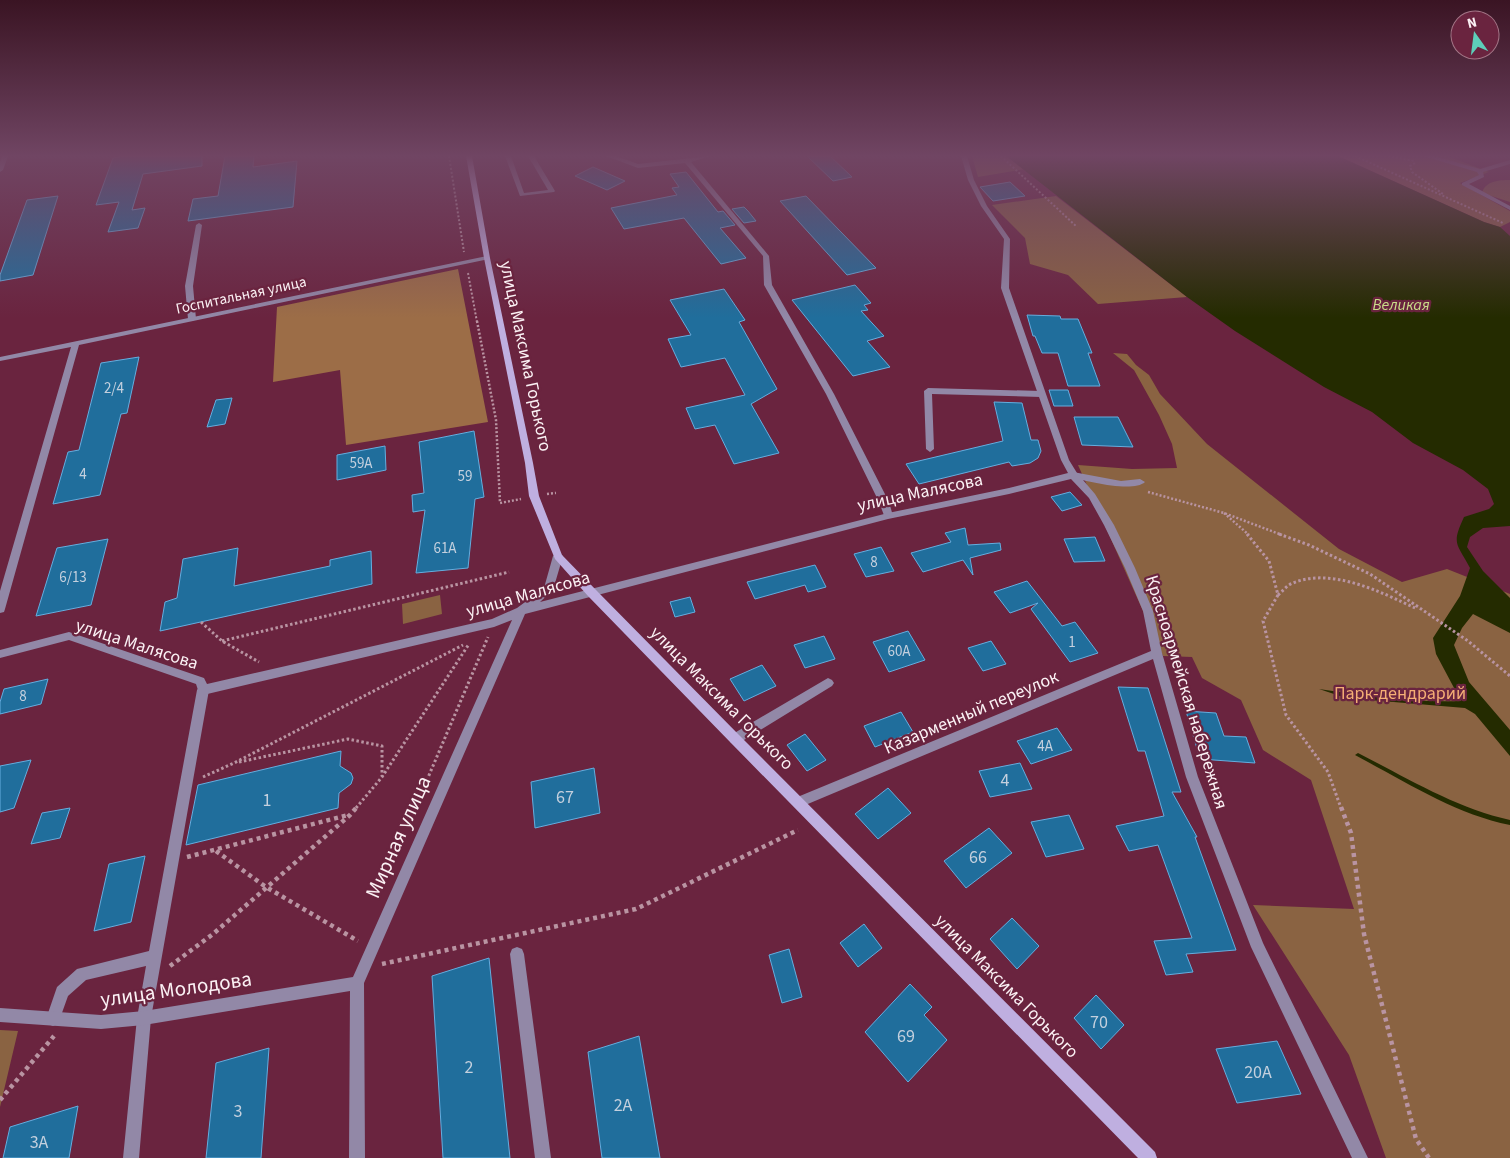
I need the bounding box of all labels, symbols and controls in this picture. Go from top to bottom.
north arrow [1450,10,1500,60]
text: N [1465,13,1479,34]
street label: улица Максима Горького [493,258,558,454]
street label: Госпитальная улица [174,271,308,320]
water label: Великая [1372,294,1430,316]
house number: 2/4 [104,378,125,399]
house number: 59А [349,453,373,474]
house number: 4 [79,464,87,485]
house number: 59 [458,466,472,487]
street label: улица Малясова [855,467,985,518]
house number: 61А [433,538,457,559]
house number: 8 [870,552,878,573]
street label: улица Малясова [463,565,593,624]
house number: 6/13 [59,567,87,588]
street label: Красноармейская набережная [1139,572,1234,812]
street label: улица Малясова [72,613,201,676]
street label: улица Максима Горького [644,621,799,776]
house number: 1 [1068,632,1076,653]
house number: 60А [887,641,911,662]
street label: Казарменный переулок [880,664,1063,761]
park label: Парк-дендрарий [1334,681,1466,706]
house number: 8 [19,686,27,707]
house number: 4А [1037,736,1054,757]
house number: 4 [1001,768,1010,793]
street label: Мирная улица [358,771,438,903]
house number: 67 [556,785,574,810]
house number: 1 [263,788,271,813]
house number: 66 [969,845,987,870]
street label: улица Максима Горького [929,909,1084,1064]
street label: улица Молодова [99,964,253,1014]
house number: 70 [1090,1010,1108,1035]
house number: 69 [897,1024,915,1049]
house number: 2 [465,1055,474,1080]
house number: 20А [1244,1060,1272,1085]
house number: 2А [614,1093,633,1118]
house number: 3 [234,1099,243,1124]
house number: 3А [30,1130,49,1155]

